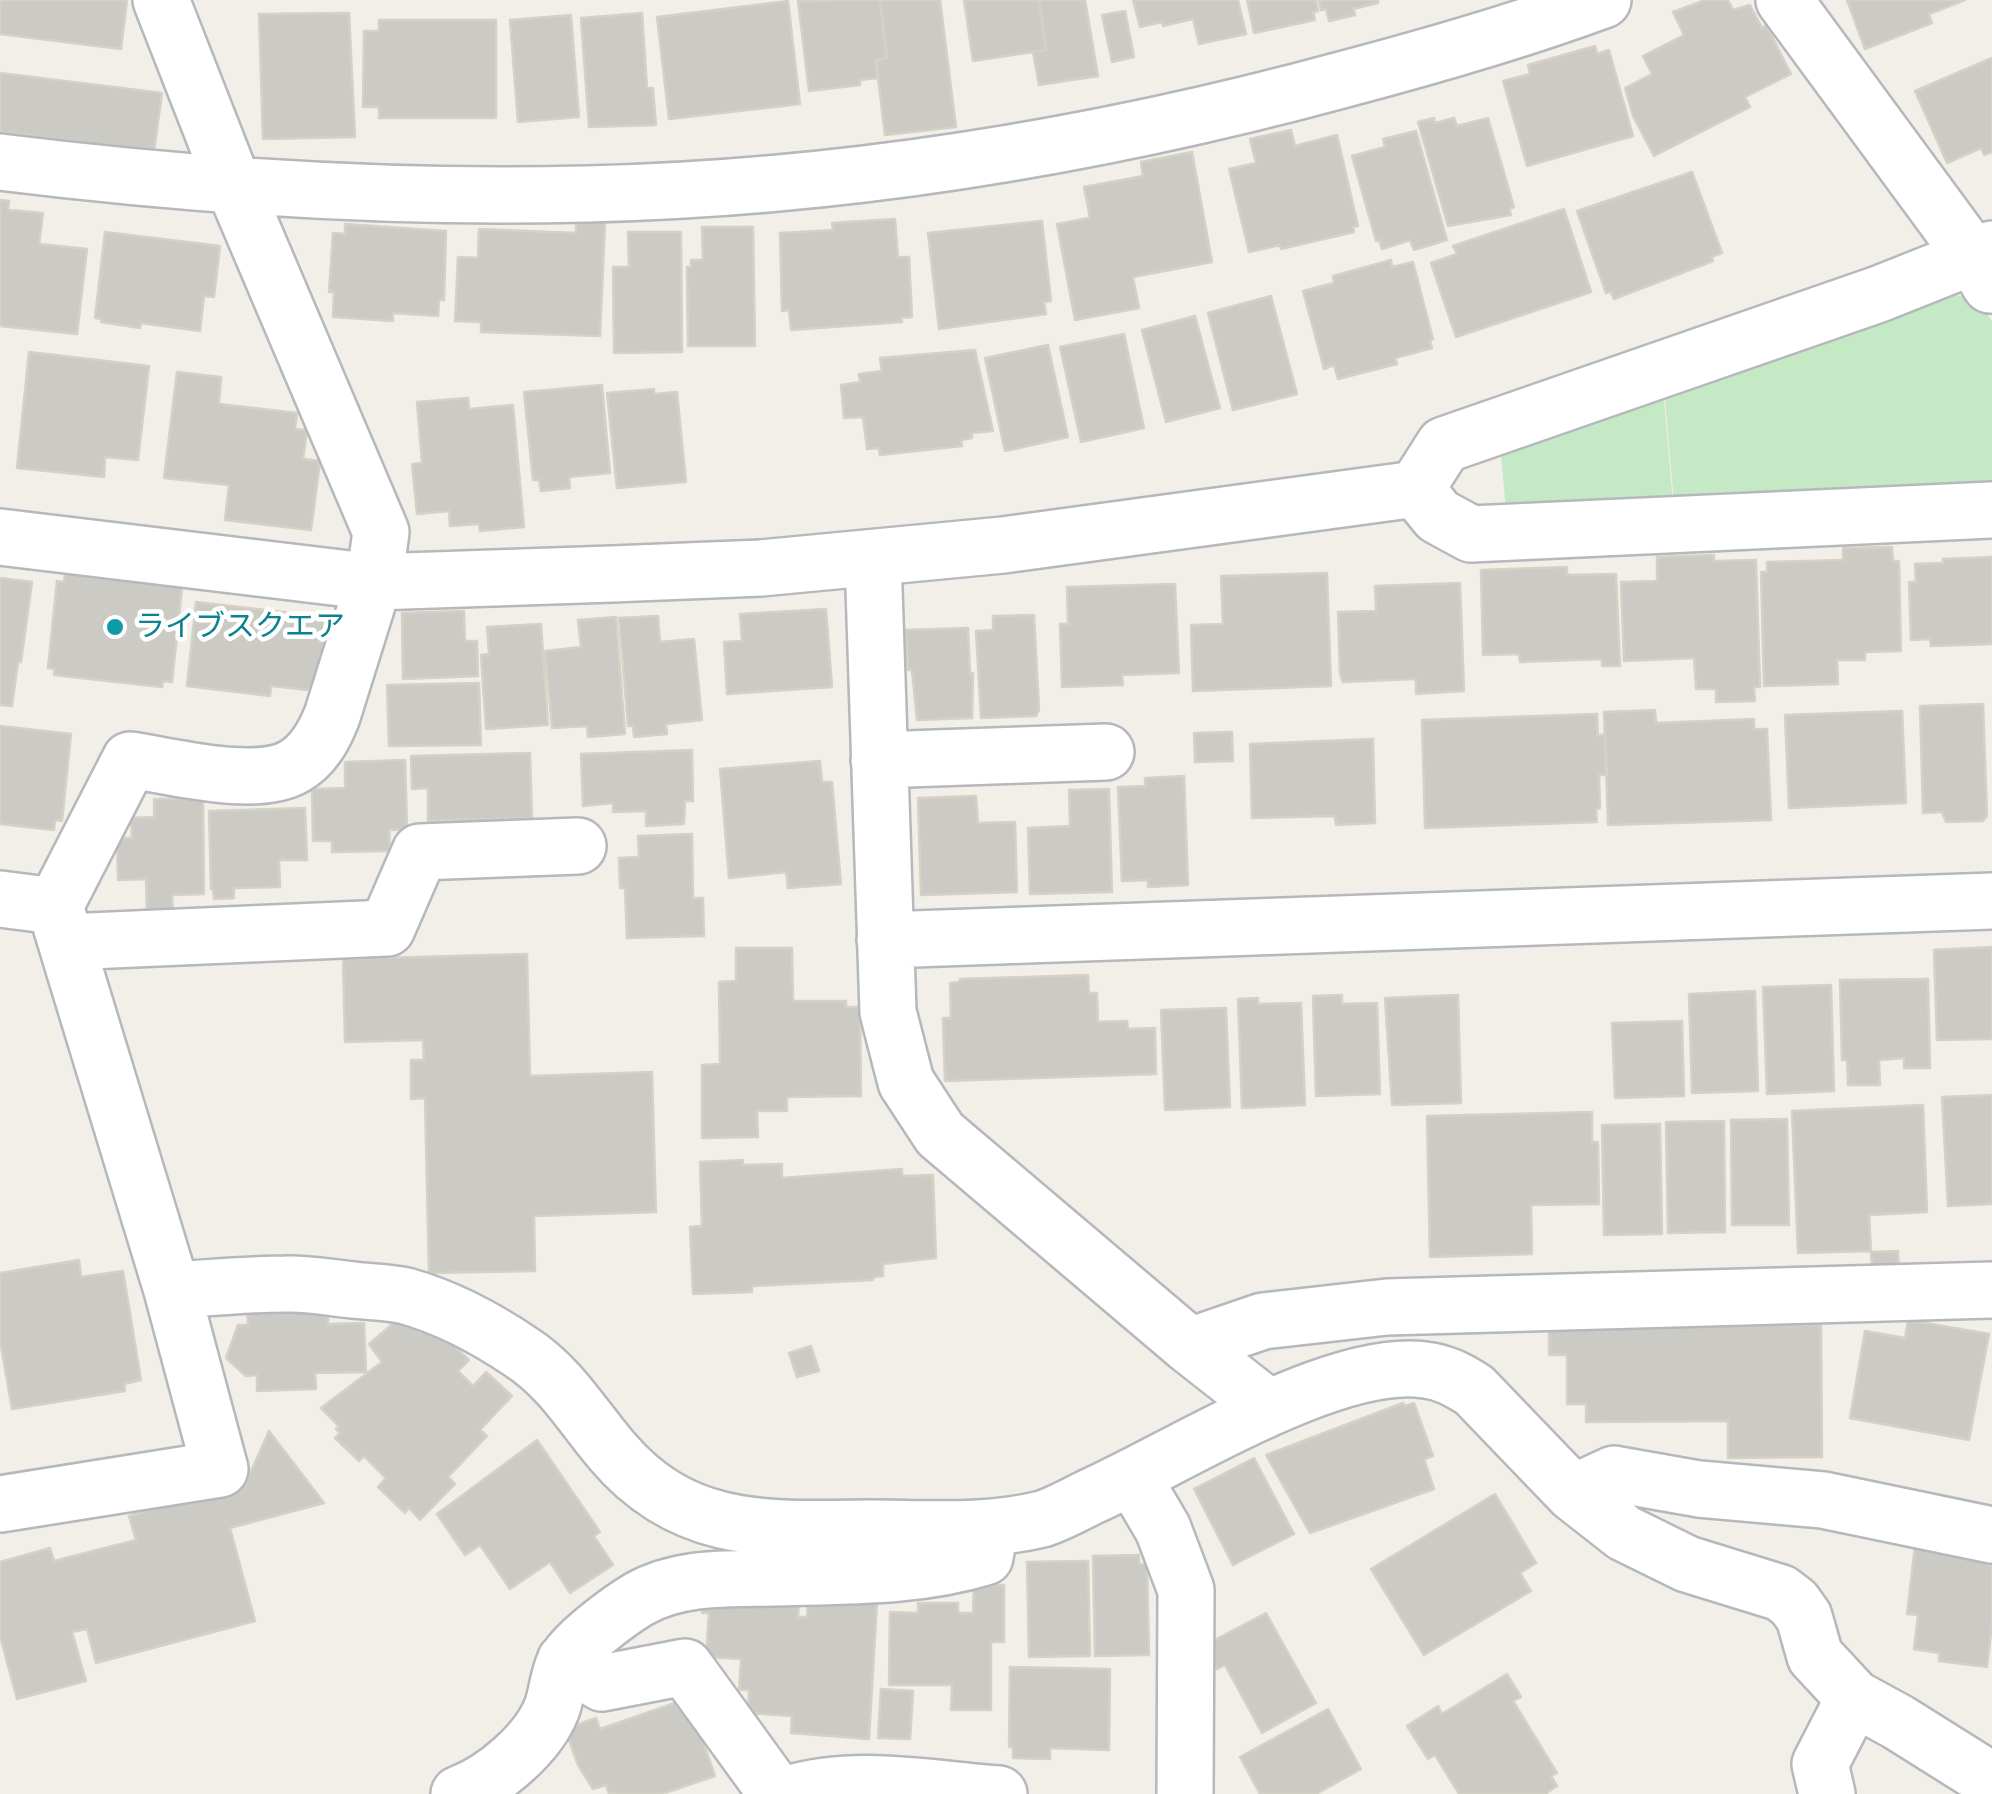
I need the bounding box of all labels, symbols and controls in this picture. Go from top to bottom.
place label: ライブスクエア [135,609,345,645]
marker: ライブスクエア [104,616,126,638]

